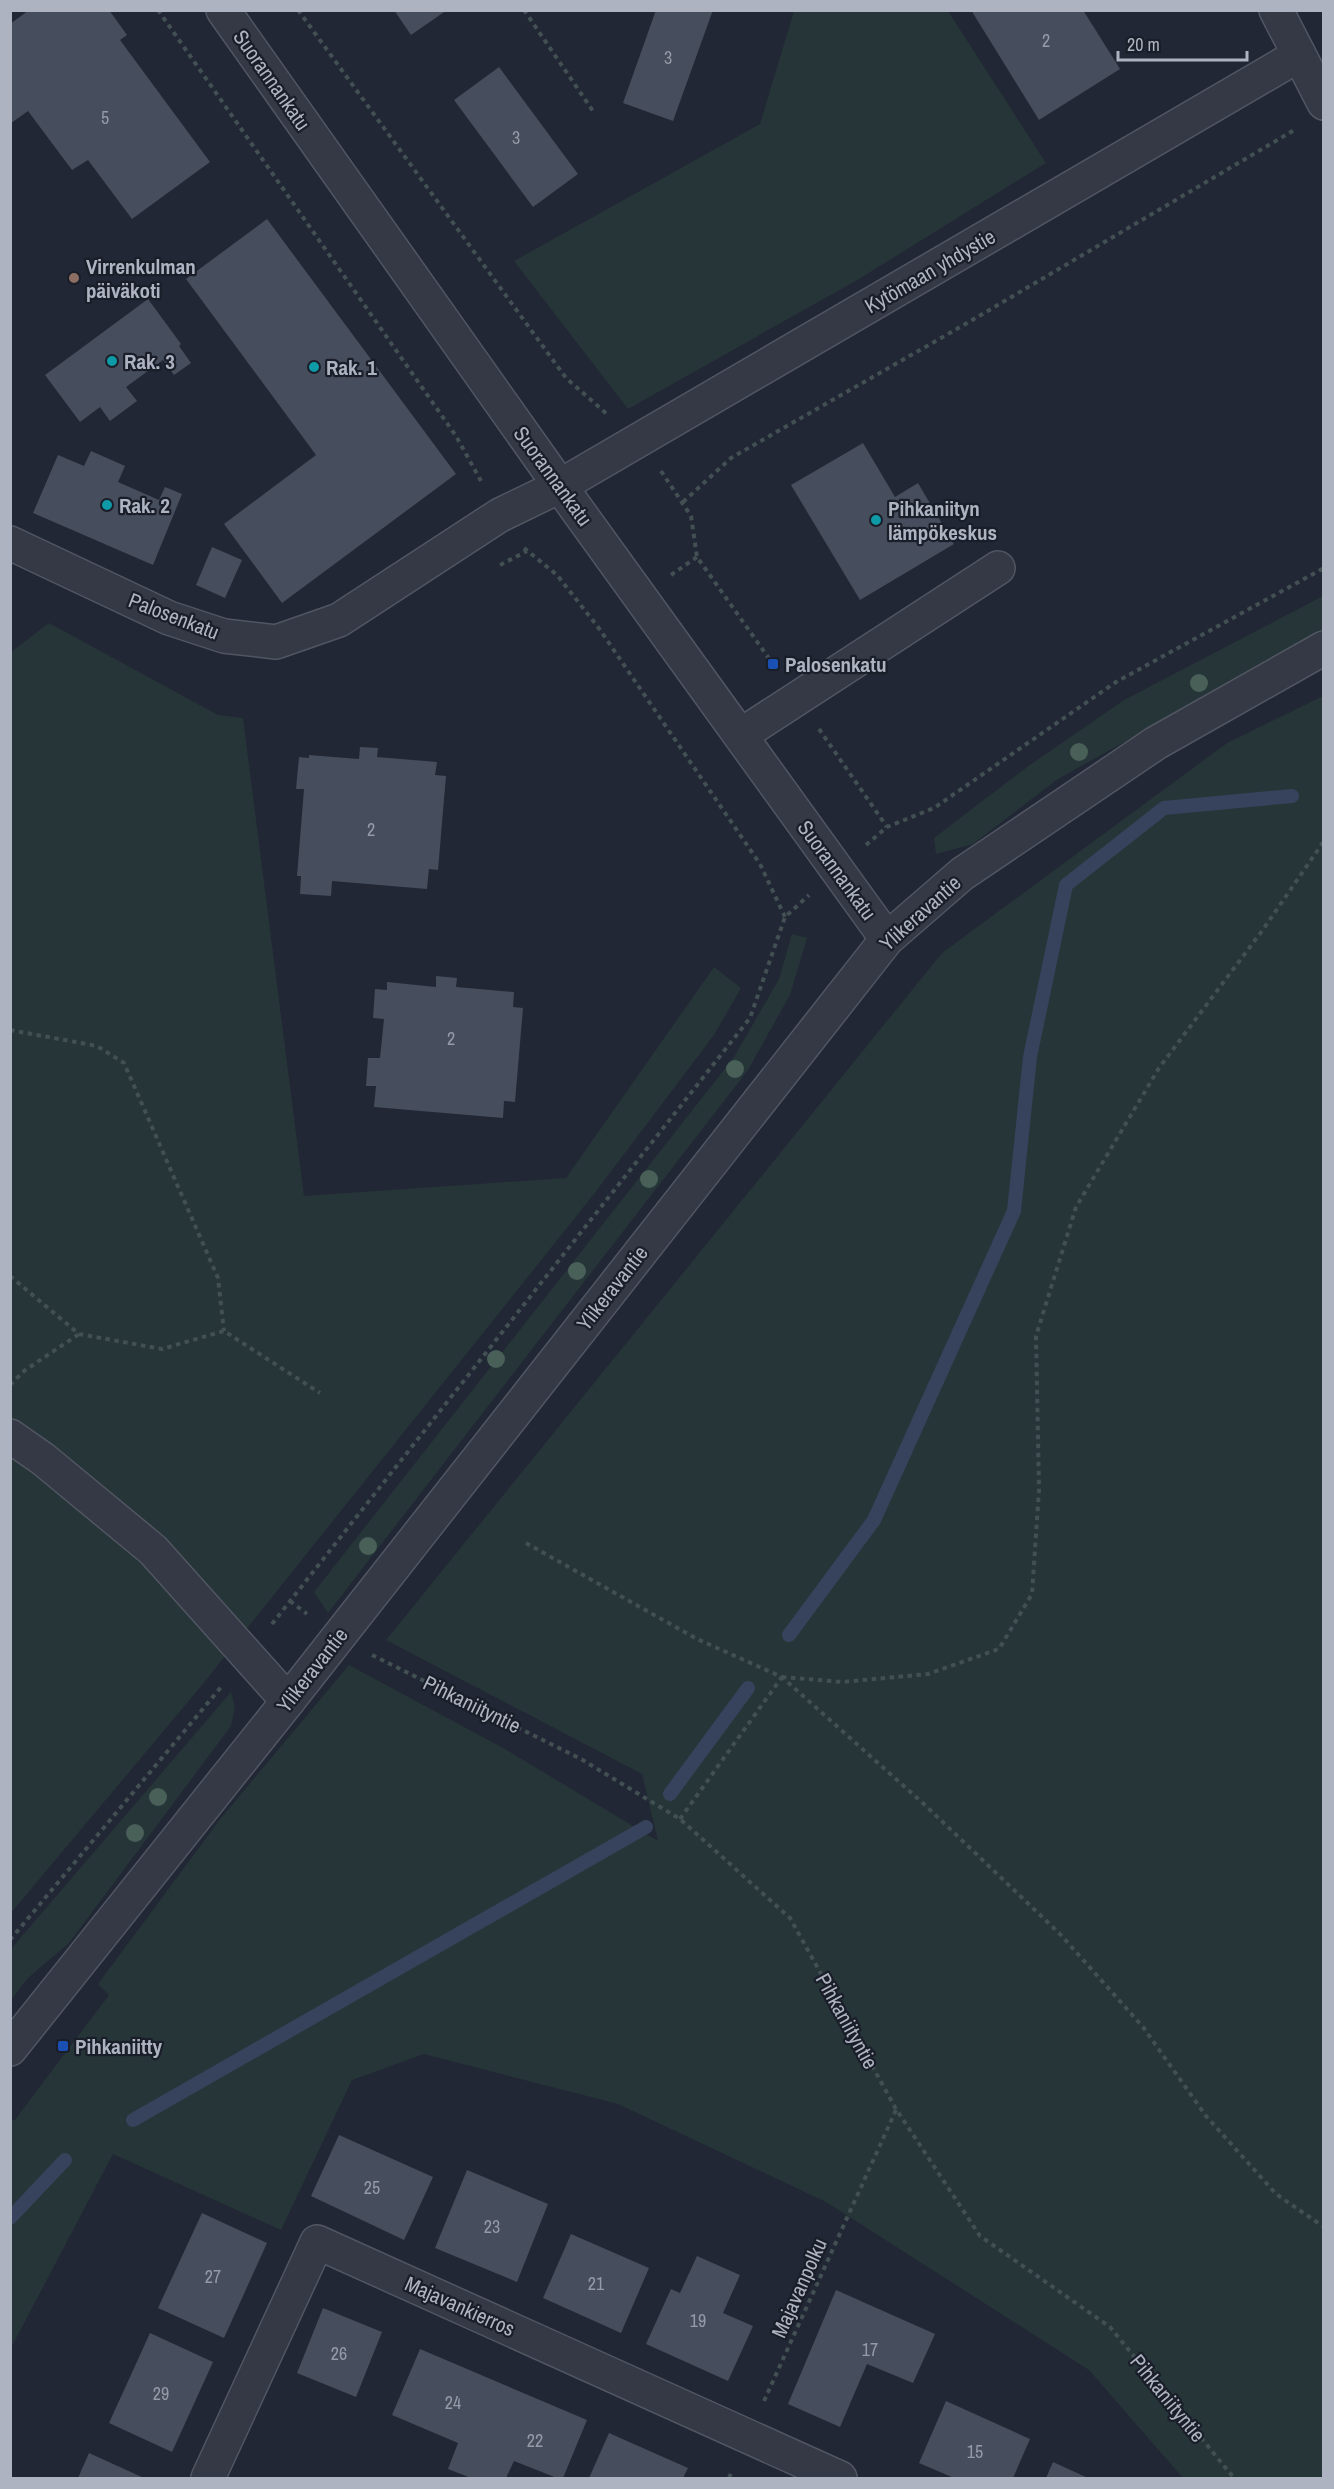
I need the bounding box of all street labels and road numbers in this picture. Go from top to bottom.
street label: Suorannankatu [227,24,317,136]
street label: Kytömaan yhdystie [859,222,1001,320]
street label: Suorannankatu [507,420,599,532]
street label: Palosenkatu [125,585,223,647]
street label: Suorannankatu [791,814,883,926]
street label: Ylikeravantie [873,869,967,957]
street label: Ylikeravantie [570,1239,654,1337]
street label: Ylikeravantie [270,1621,354,1719]
street label: Pihkaniityntie [418,1668,526,1740]
street label: Pihkaniityntie [809,1968,885,2074]
street label: Majavanpolku [764,2234,834,2342]
street label: Majavankierros [400,2269,520,2343]
street label: Pihkaniityntie [1124,2348,1212,2448]

